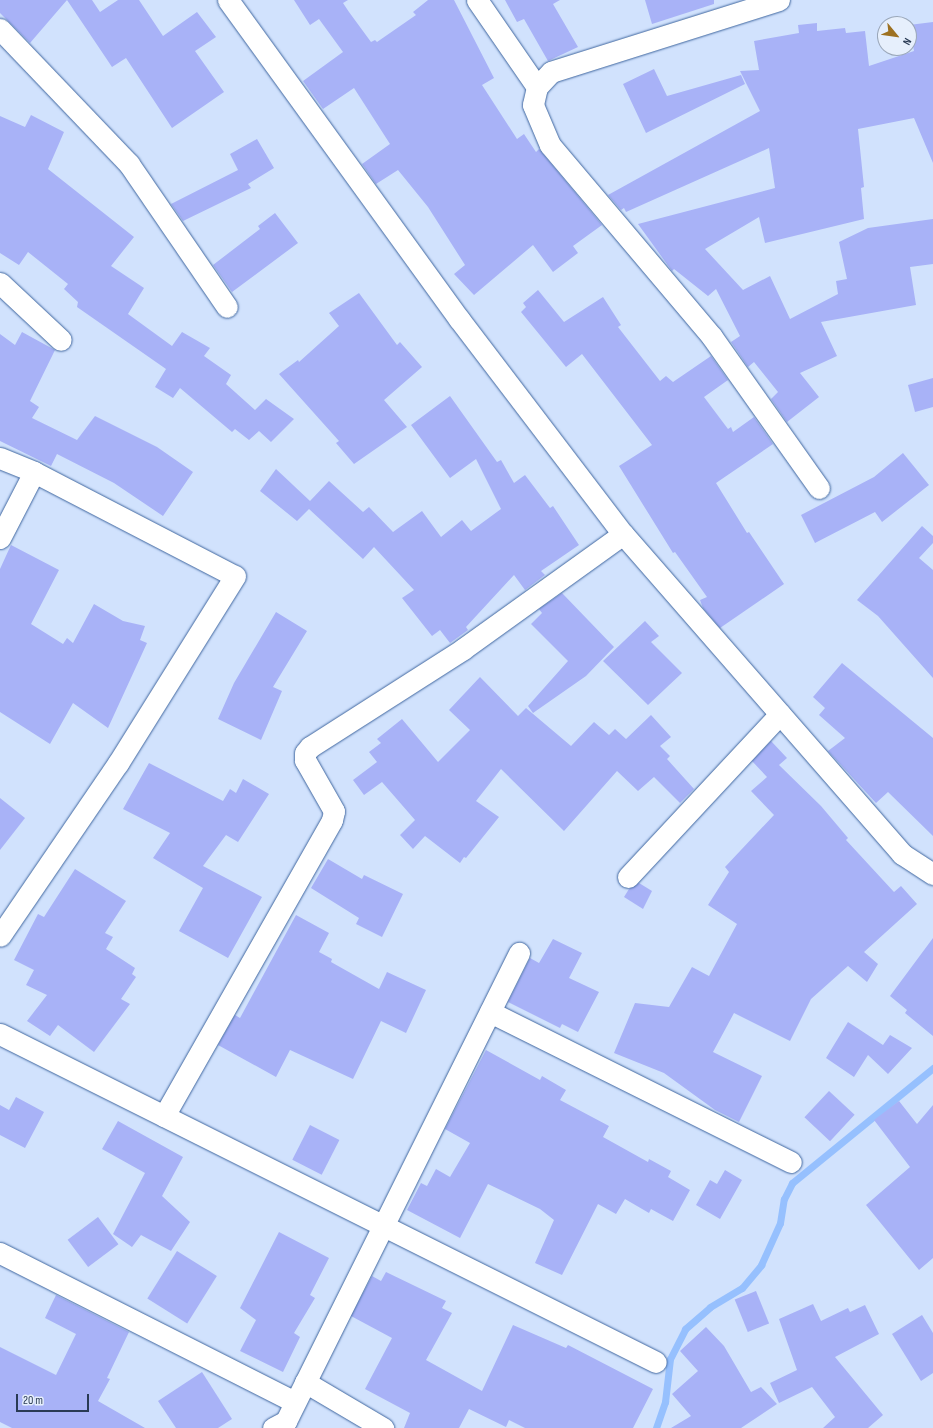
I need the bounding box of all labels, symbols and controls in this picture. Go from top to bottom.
north arrow [877,16,917,56]
text: N [900,36,914,47]
scale bar [18,1386,91,1412]
text: 20 m [23,1393,43,1408]

